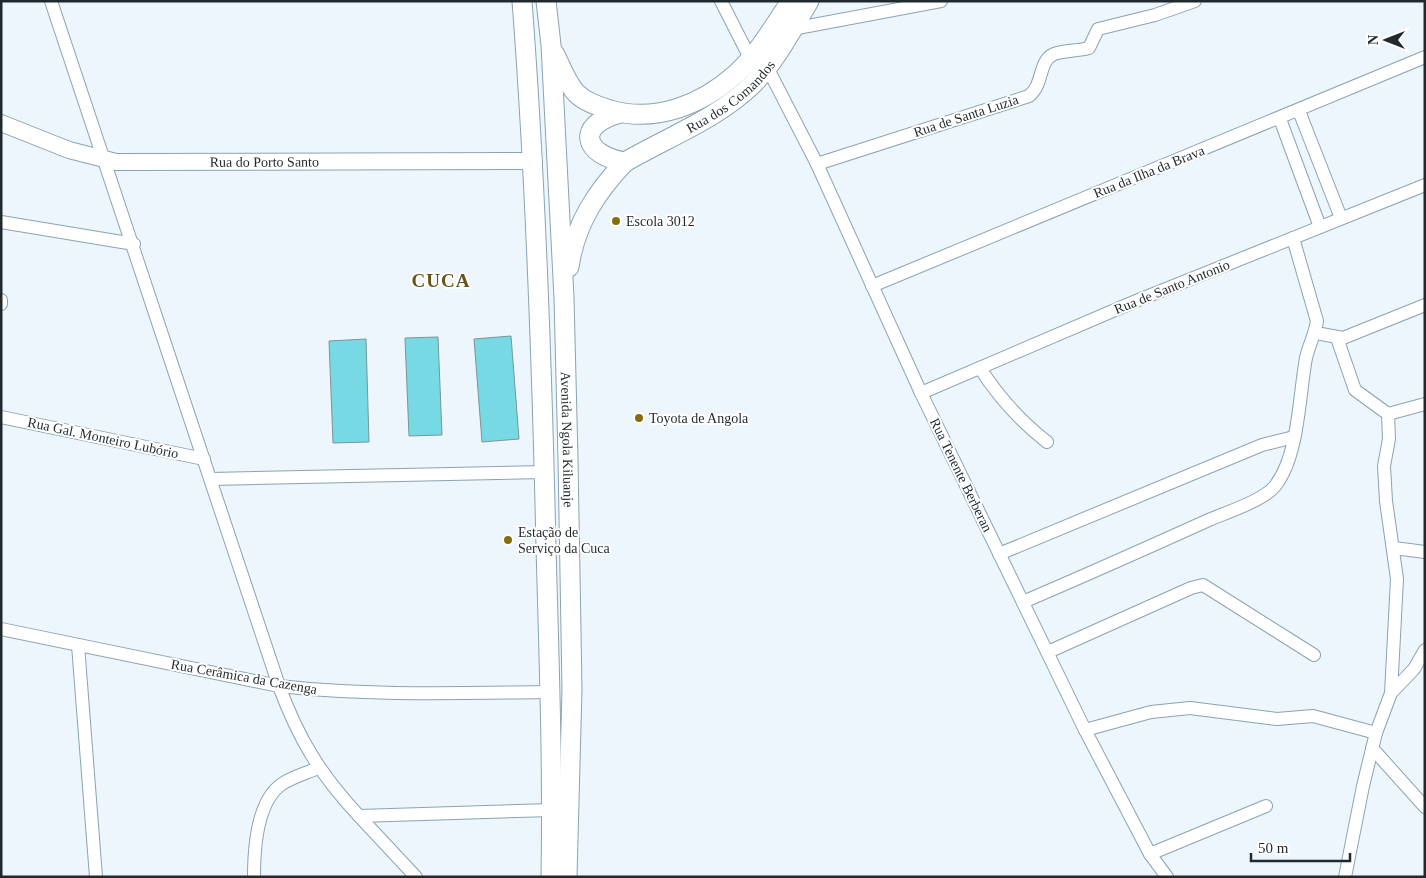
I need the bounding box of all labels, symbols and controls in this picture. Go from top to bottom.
north arrow [1361,15,1411,65]
text: N [1366,35,1381,45]
street label: Rua dos Comandos [684,57,778,136]
street label: Rua de Santa Luzia [912,92,1021,140]
street label: Rua da Ilha da Brava [1091,143,1207,201]
street label: Rua do Porto Santo [210,154,319,169]
place label: Escola 3012 [626,214,695,229]
marker: Escola 3012 [610,215,622,227]
street label: Rua de Santo Antonio [1112,257,1232,317]
district label: CUCA [412,270,470,291]
street label: Avenida Ngola Kiluanje [558,371,576,507]
place label: Toyota de Angola [649,411,749,426]
marker: Toyota de Angola [633,412,645,424]
street label: Rua Gal. Monteiro Lubório [26,415,180,461]
street label: Rua Tenente Berberan [927,416,995,534]
place label: Estação de Serviço da Cuca [518,525,611,556]
marker: Estação de Serviço da Cuca [502,534,514,546]
street label: Rua Cerâmica da Cazenga [170,657,319,697]
scale bar [1251,830,1350,862]
text: 50 m [1258,840,1289,856]

